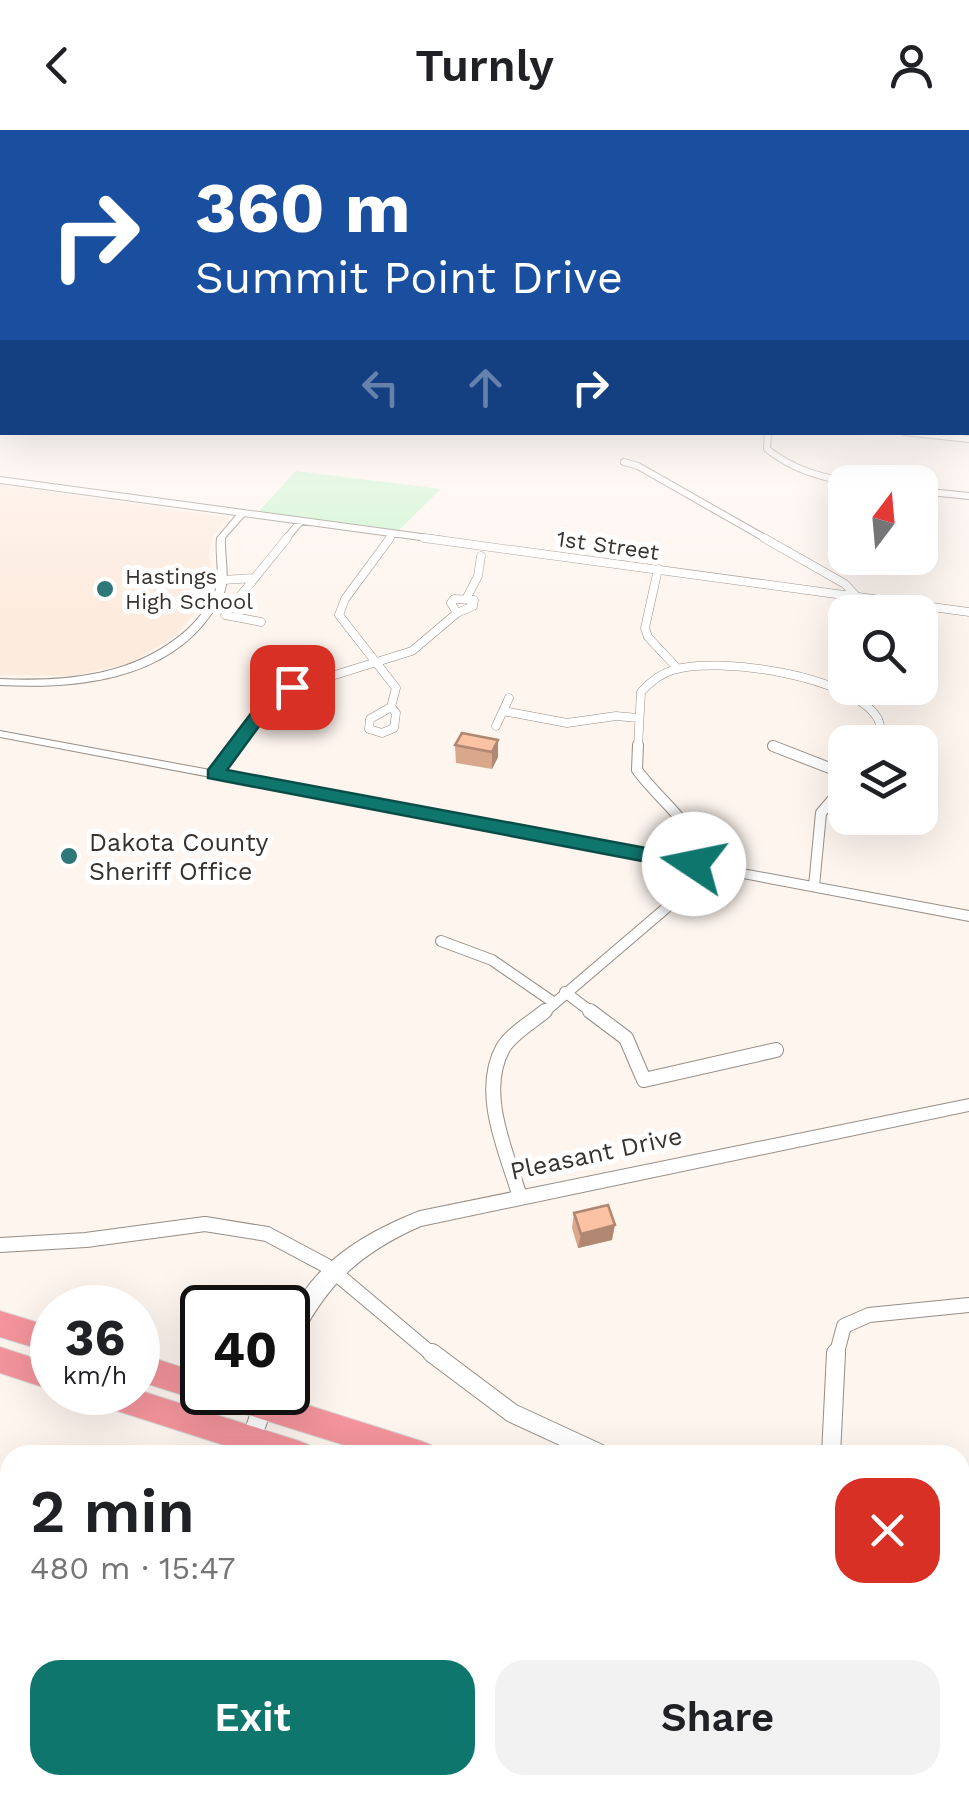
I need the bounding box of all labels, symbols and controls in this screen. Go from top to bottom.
icon: back [30,38,85,93]
icon: person [884,38,939,93]
text: Turnly [415,39,554,92]
text: 360 m [195,167,411,249]
icon: right [30,170,160,300]
text: Summit Point Drive [195,251,623,304]
icon: left [353,360,408,415]
icon: ahead [458,360,513,415]
icon: right [563,360,618,415]
north arrow [828,465,938,575]
map controls [828,465,938,835]
street label: 1st Street [555,526,661,565]
place label: Hastings High School [125,564,253,614]
marker: Hastings High School [94,578,116,600]
button: search [828,595,938,705]
pin [250,645,335,730]
icon: arrive [265,660,320,715]
button: layers [828,725,938,835]
position arrow [642,812,746,916]
place label: Dakota County Sheriff Office [89,828,269,886]
marker: Dakota County Sheriff Office [58,845,80,867]
street label: Pleasant Drive [507,1121,685,1186]
speed limit sign: 40 [180,1285,310,1415]
text: 36 [65,1308,125,1367]
text: km/h [63,1361,127,1390]
text: 2 min [30,1476,195,1547]
button: close [835,1478,940,1583]
text: 480 m · 15:47 [30,1549,235,1587]
button: Exit [30,1660,475,1775]
button: Share [495,1660,940,1775]

